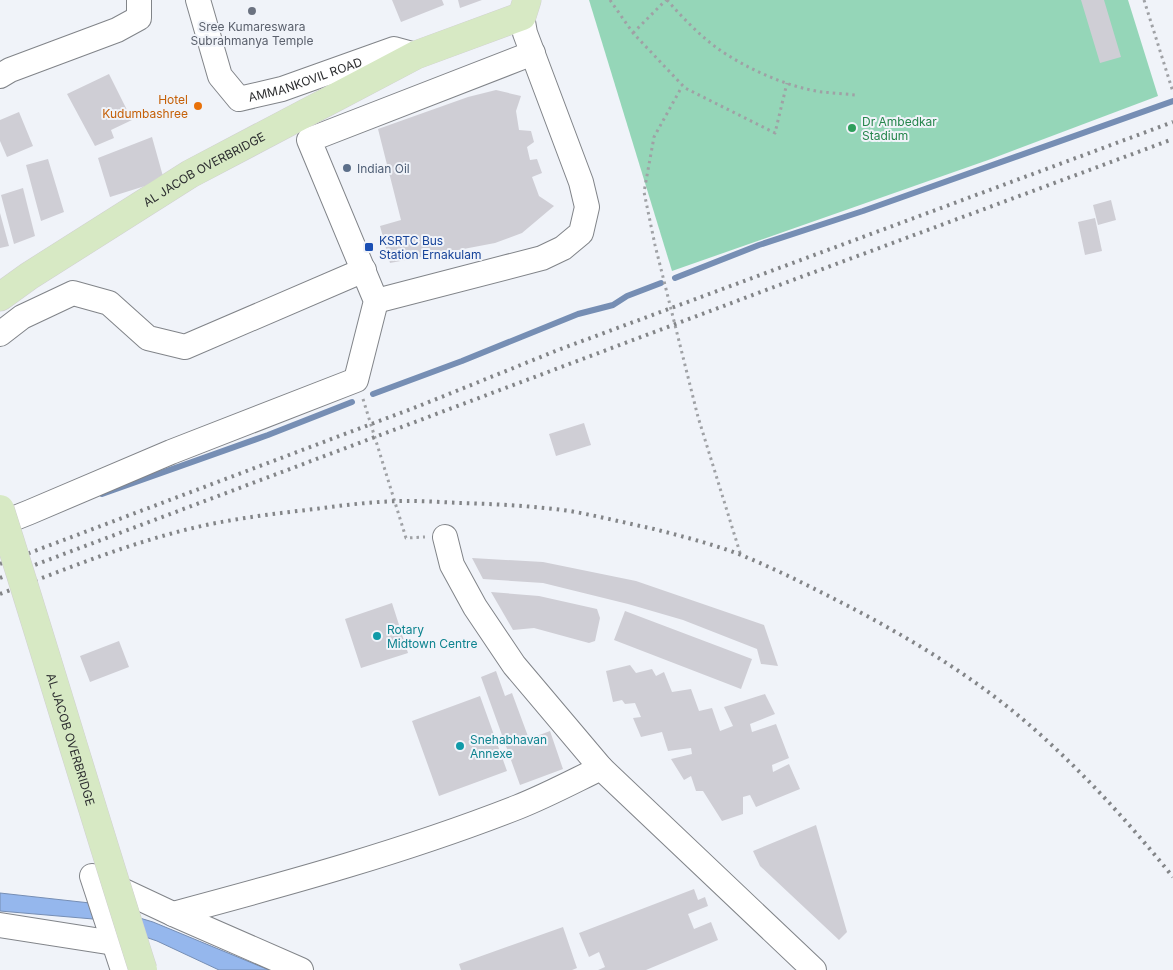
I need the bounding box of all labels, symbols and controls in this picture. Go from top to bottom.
marker: Sree Kumareswara Subrahmanya Temple [246,5,258,17]
place label: Sree Kumareswara Subrahmanya Temple [190,19,314,48]
street label: AMMANKOVIL ROAD [247,54,364,104]
place label: Hotel Kudumbashree [102,92,188,121]
marker: Hotel Kudumbashree [192,100,204,112]
place label: Dr Ambedkar Stadium [862,114,937,143]
marker: Dr Ambedkar Stadium [846,122,858,134]
street label: AL JACOB OVERBRIDGE [140,128,267,209]
place label: Indian Oil [357,161,410,176]
marker: Indian Oil [341,162,353,174]
place label: KSRTC Bus Station Ernakulam [379,233,482,262]
marker: KSRTC Bus Station Ernakulam [363,241,375,253]
place label: Rotary Midtown Centre [387,622,477,651]
marker: Rotary Midtown Centre [371,630,383,642]
street label: AL JACOB OVERBRIDGE [44,671,99,807]
place label: Snehabhavan Annexe [470,732,547,761]
marker: Snehabhavan Annexe [454,740,466,752]

